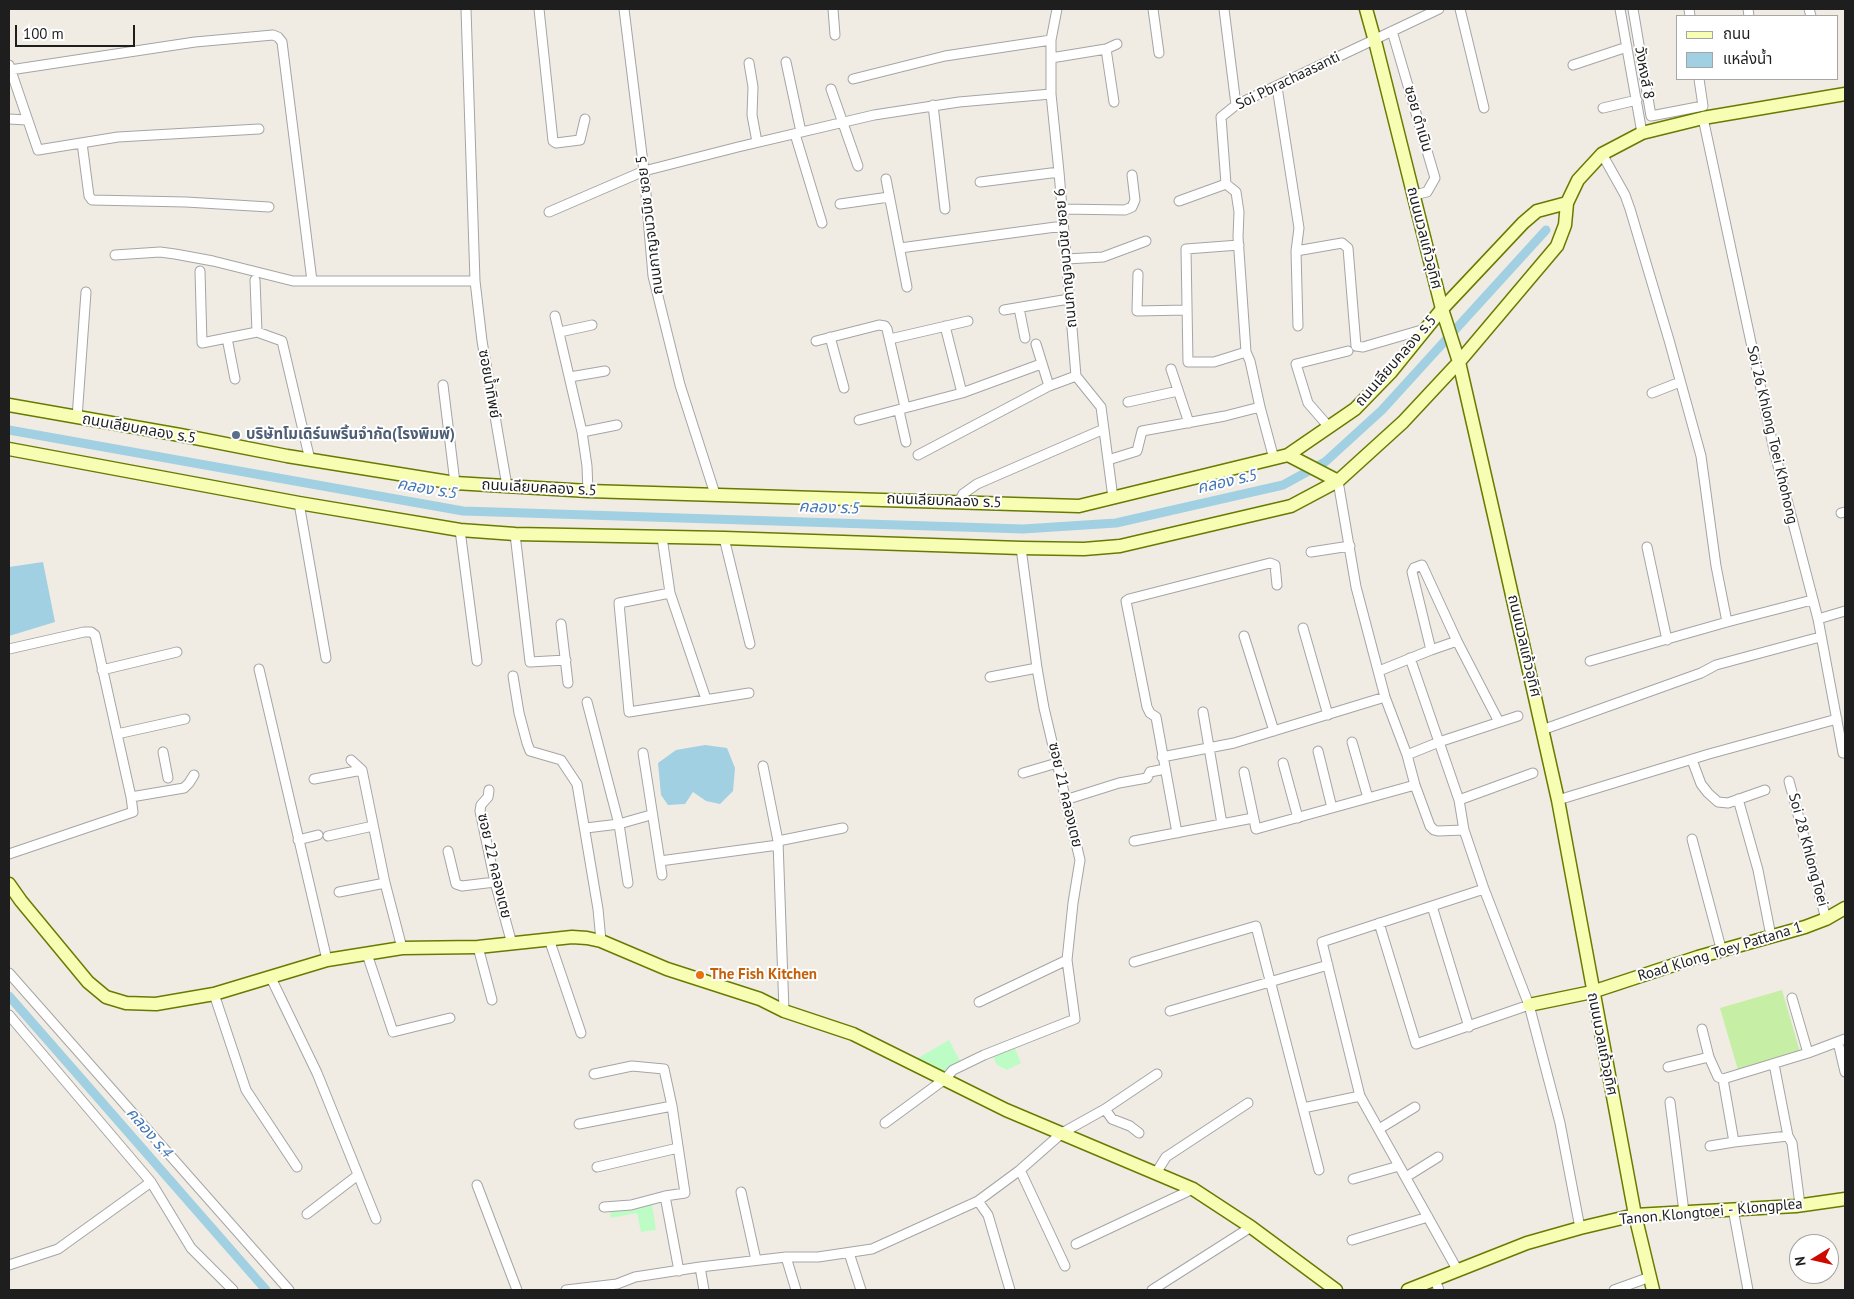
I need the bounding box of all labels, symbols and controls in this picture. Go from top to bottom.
scale bar [18,15,138,47]
legend [1676,15,1839,80]
text: 100 m [23,24,64,43]
text: ถนน [1723,24,1750,43]
street label: วังหงส์ 8 [1631,45,1657,101]
street label: Soi Pbrachaasanti [1233,48,1343,114]
text: แหล่งน้ำ [1723,49,1772,68]
street label: ซอย ดำเนิน [1400,84,1436,154]
street label: ถนนกาญจนวนิช ซอย 5 [633,154,667,296]
street label: ถนนนวลแก้วอุทิศ [1403,185,1445,291]
street label: ถนนกาญจนวนิช ซอย 6 [1051,187,1081,329]
street label: ถนนเลียบคลอง ร.5 [1351,312,1441,410]
street label: Soi 26 Khlong Toei Khohong [1743,344,1801,526]
street label: ซอยน้ำทิพย์ [474,348,504,420]
street label: ถนนเลียบคลอง ร.5 [81,410,197,448]
place label: บริษัทโมเดิร์นพริ้นจำกัด(โรงพิมพ์) [246,426,455,444]
marker: บริษัทโมเดิร์นพริ้นจำกัด(โรงพิมพ์) [230,429,242,441]
water label: คลอง ร.5 [1195,466,1259,498]
water label: คลอง ร.5 [396,474,458,504]
street label: ถนนเลียบคลอง ร.5 [481,476,597,500]
street label: ถนนเลียบคลอง ร.5 [886,490,1002,512]
water label: คลอง ร.5 [798,497,860,519]
street label: ถนนนวลแก้วอุทิศ [1503,593,1545,699]
street label: ซอย 21 คลองเตย [1044,741,1086,849]
street label: Soi 28 KhlongToei [1784,791,1832,909]
street label: ซอย 22 คลองเตย [473,812,515,920]
street label: Road Klong Toey Pattana 1 [1636,918,1804,986]
place label: The Fish Kitchen [710,966,817,984]
marker: The Fish Kitchen [694,969,706,981]
street label: ถนนนวลแก้วอุทิศ [1583,991,1621,1097]
water label: คลอง ร.4 [122,1104,176,1162]
street label: Tanon Klongtoei - Klongplea [1619,1195,1803,1229]
north arrow [1789,1234,1839,1284]
text: N [1791,1255,1810,1267]

